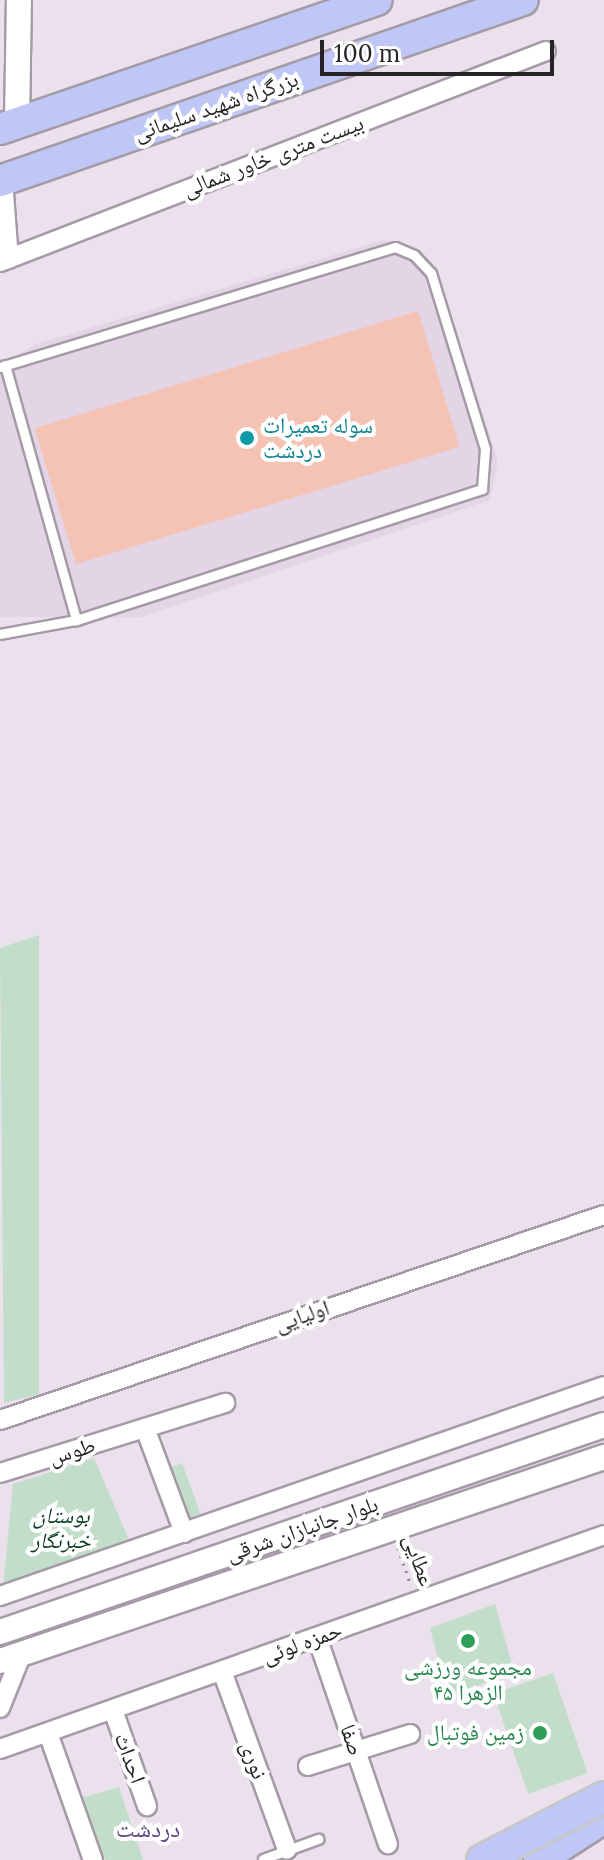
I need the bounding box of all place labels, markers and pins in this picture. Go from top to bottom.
place label: سوله تعمیرات دردشت [263,412,373,464]
marker: سوله تعمیرات دردشت [238,429,256,447]
marker: مجموعه ورزشی الزهرا ۴۵ [459,1632,477,1650]
place label: مجموعه ورزشی الزهرا ۴۵ [404,1654,532,1706]
place label: زمین فوتبال [427,1720,524,1746]
marker: زمین فوتبال [531,1724,549,1742]

